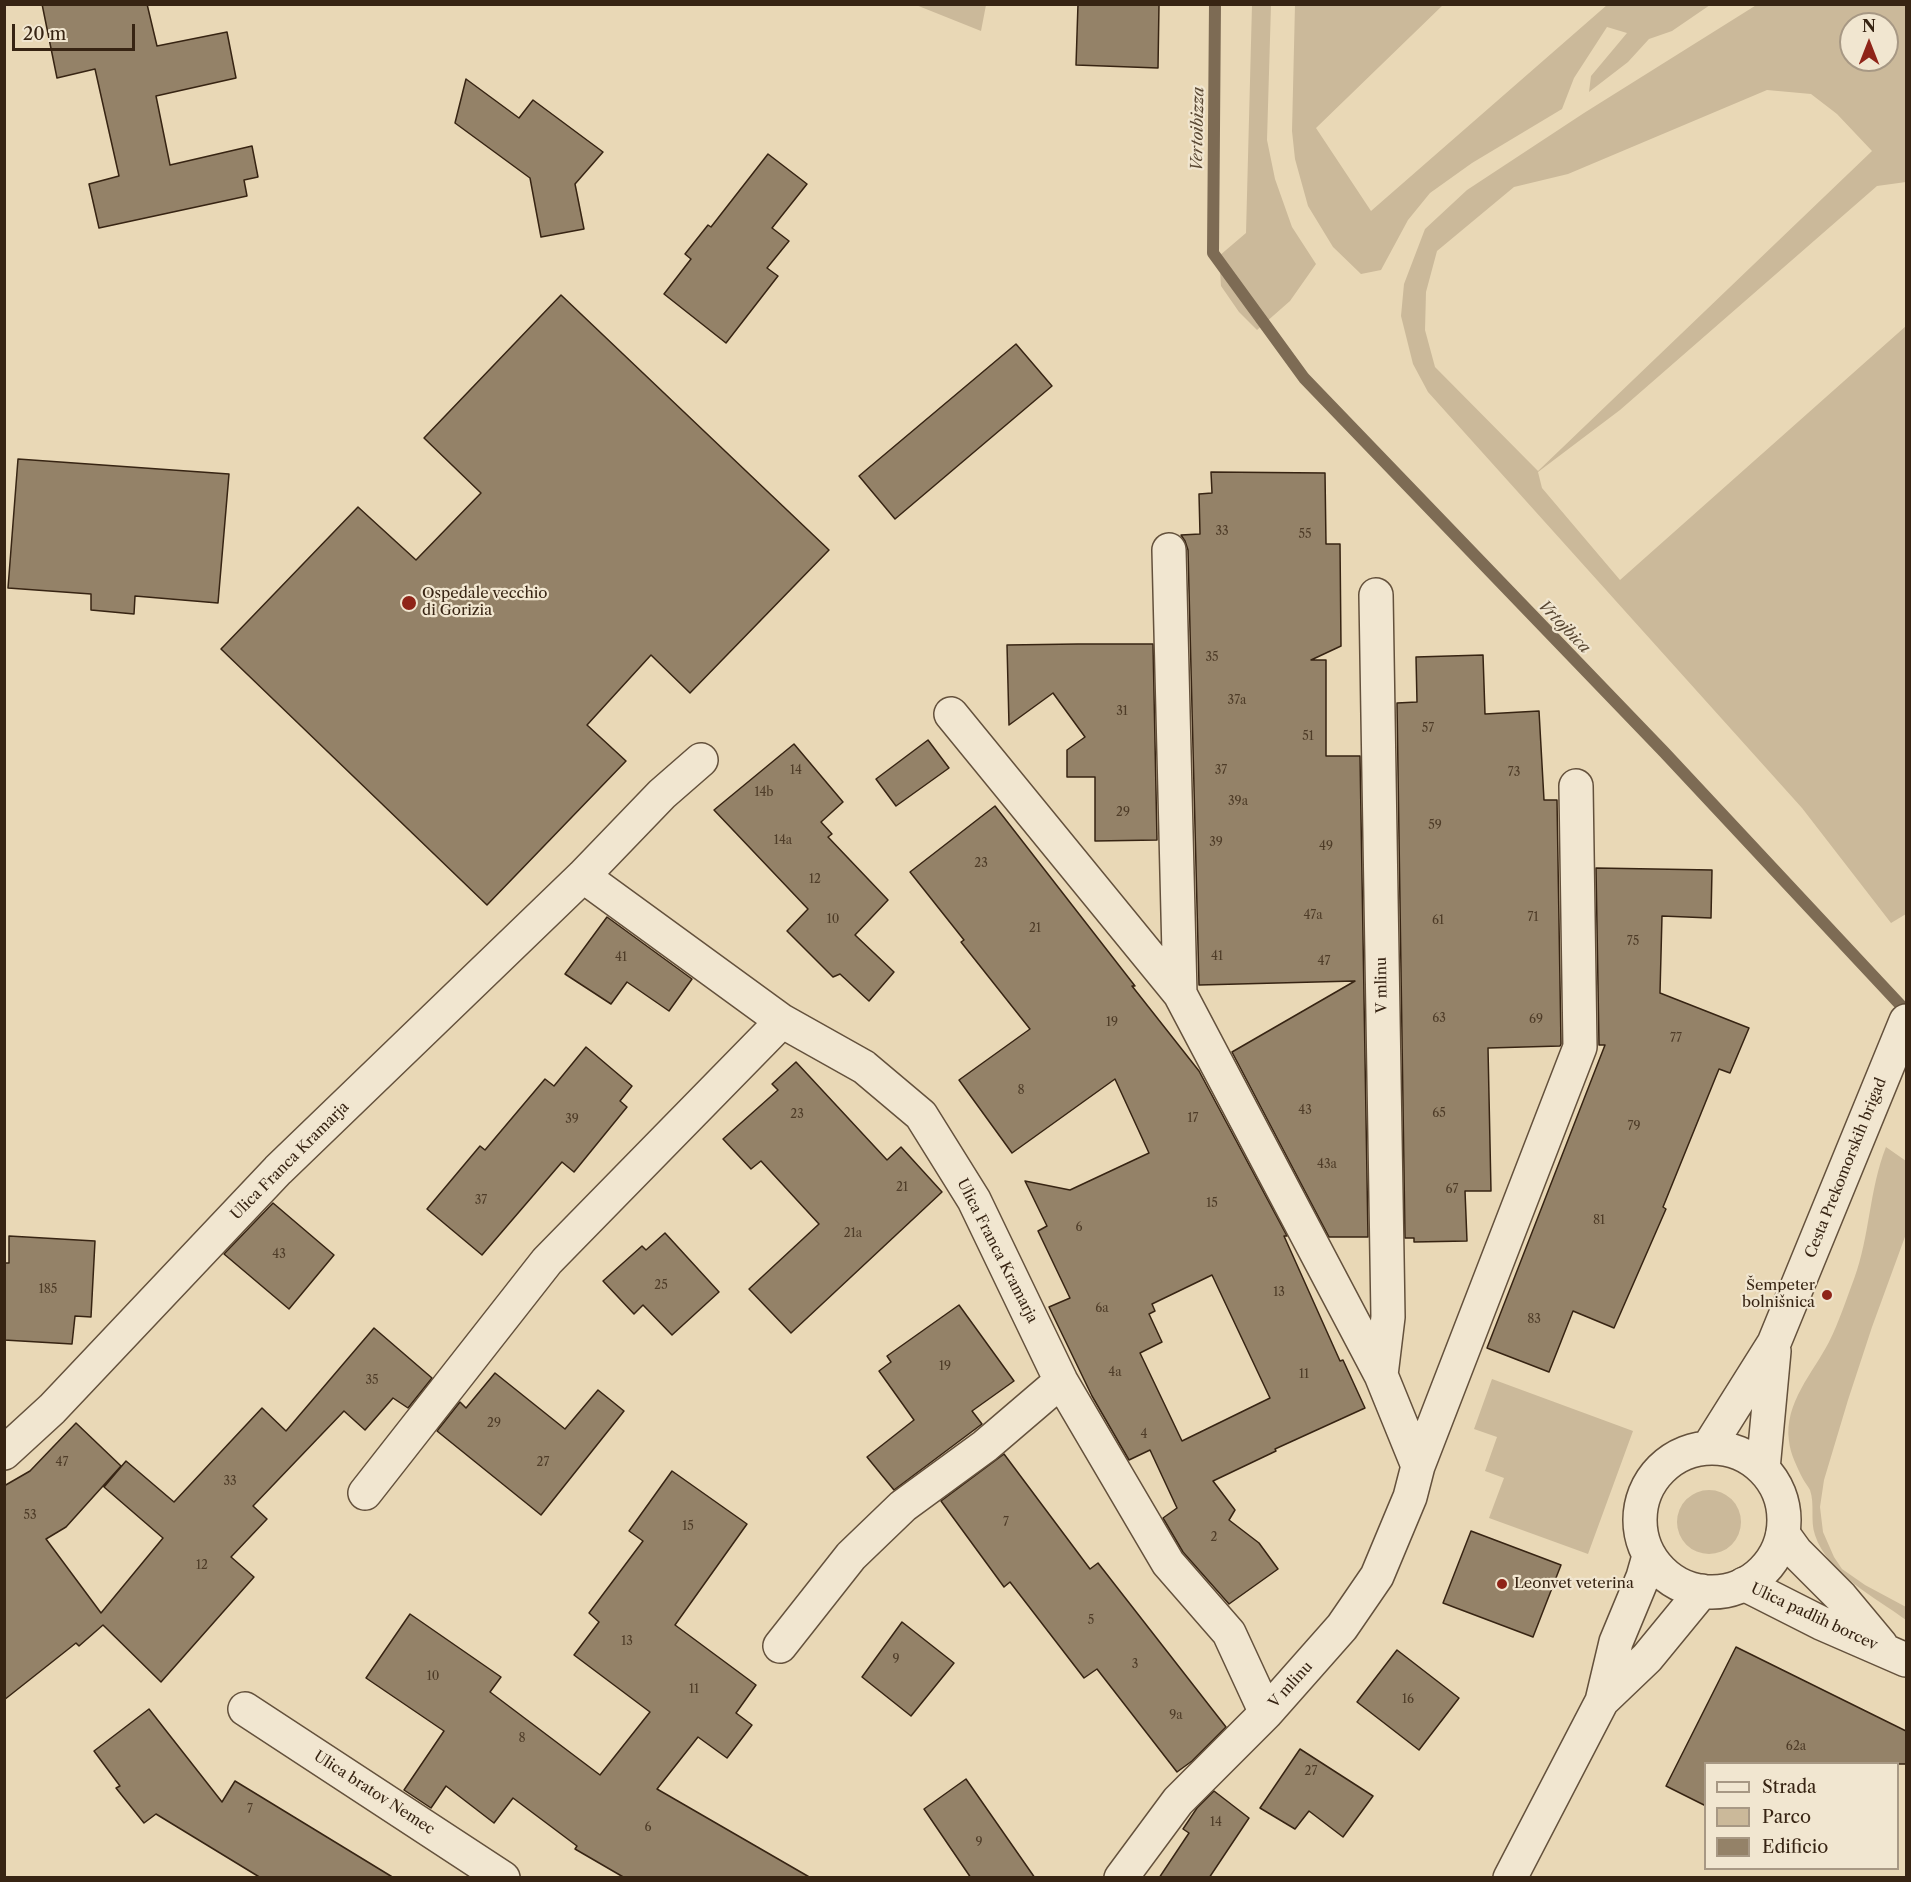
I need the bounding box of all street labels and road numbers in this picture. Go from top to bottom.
street label: V mlinu [1373,957,1391,1013]
street label: Cesta Prekomorskih brigad [1802,1075,1890,1261]
street label: Ulica Franca Kramarja [227,1098,353,1224]
street label: Ulica Franca Kramarja [953,1176,1041,1326]
street label: Ulica padlih borcev [1748,1580,1880,1654]
street label: V mlinu [1265,1658,1317,1712]
street label: Ulica bratov Nemec [310,1747,438,1839]

